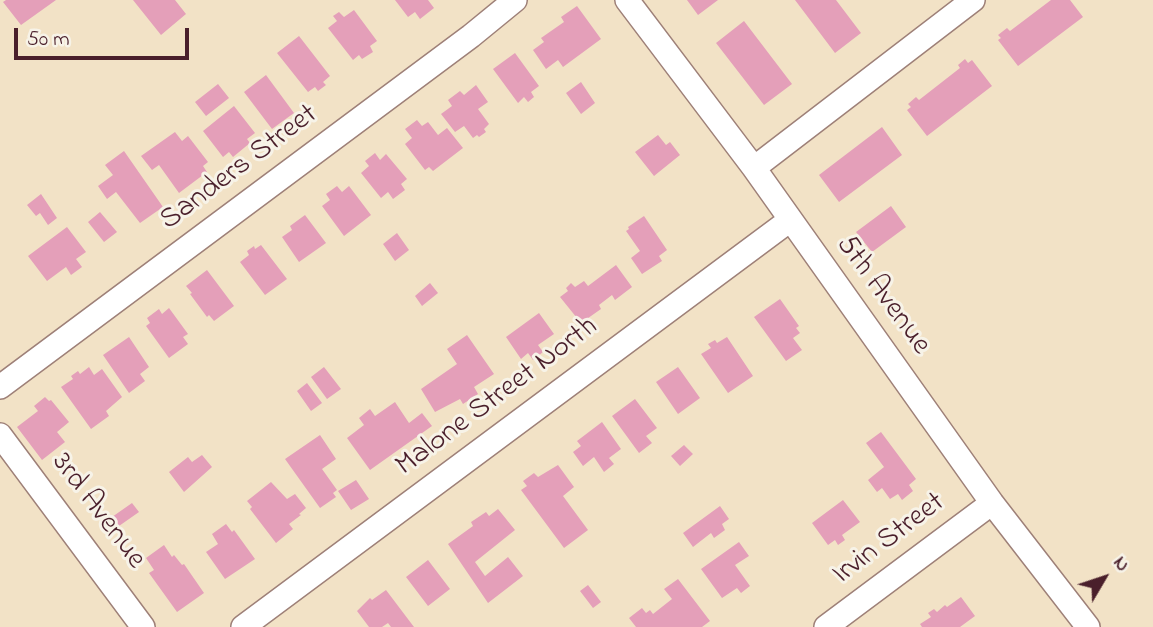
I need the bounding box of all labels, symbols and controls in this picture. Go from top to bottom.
scale bar [18,14,192,58]
text: 50 m [27,25,70,55]
street label: Sanders Street [154,98,326,240]
street label: 5th Avenue [827,229,937,363]
street label: Malone Street North [390,310,606,486]
street label: 3rd Avenue [42,447,152,577]
street label: Irvin Street [827,486,953,594]
north arrow [1069,543,1139,613]
text: N [1106,551,1135,578]

